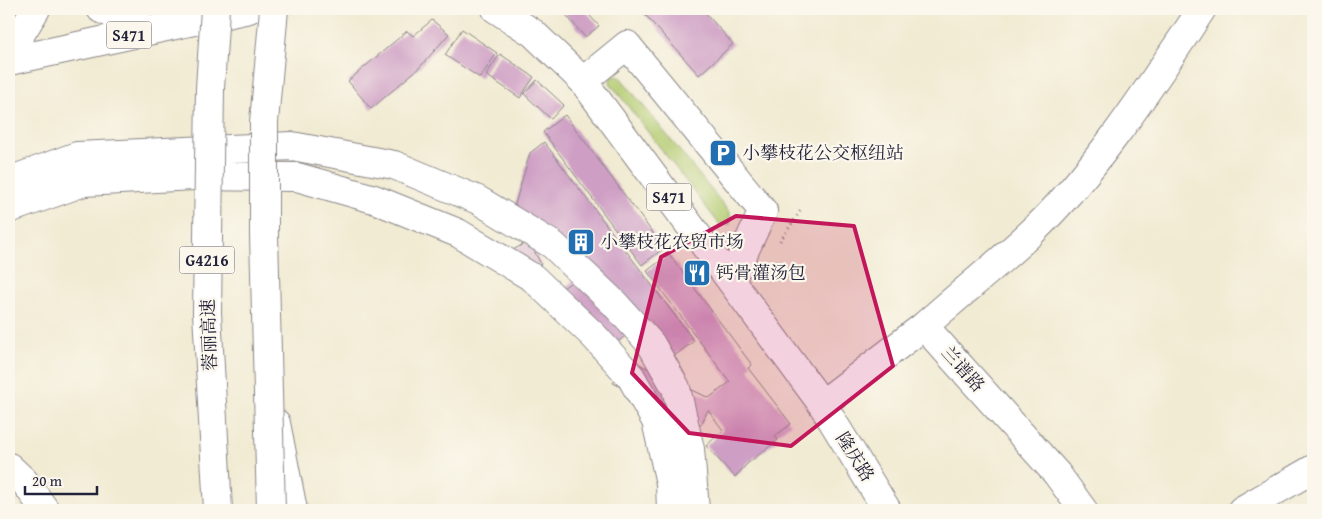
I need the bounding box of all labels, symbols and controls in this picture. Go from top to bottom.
road number: S471 [106,22,152,48]
parking icon: 小攀枝花公交枢纽站 [708,138,738,168]
place label: 小攀枝花公交枢纽站 [742,139,904,166]
road number: S471 [646,183,692,210]
building icon: 小攀枝花农贸市场 [566,227,596,257]
place label: 小攀枝花农贸市场 [600,228,744,255]
road number: G4216 [180,246,234,274]
restaurant icon: 钙骨灌汤包 [682,258,712,288]
place label: 钙骨灌汤包 [716,259,806,286]
street label: 蓉丽高速 [194,299,223,371]
street label: 兰谱路 [935,340,991,398]
street label: 隆庆路 [830,427,881,487]
scale bar [25,464,98,496]
text: 20 m [32,470,63,491]

